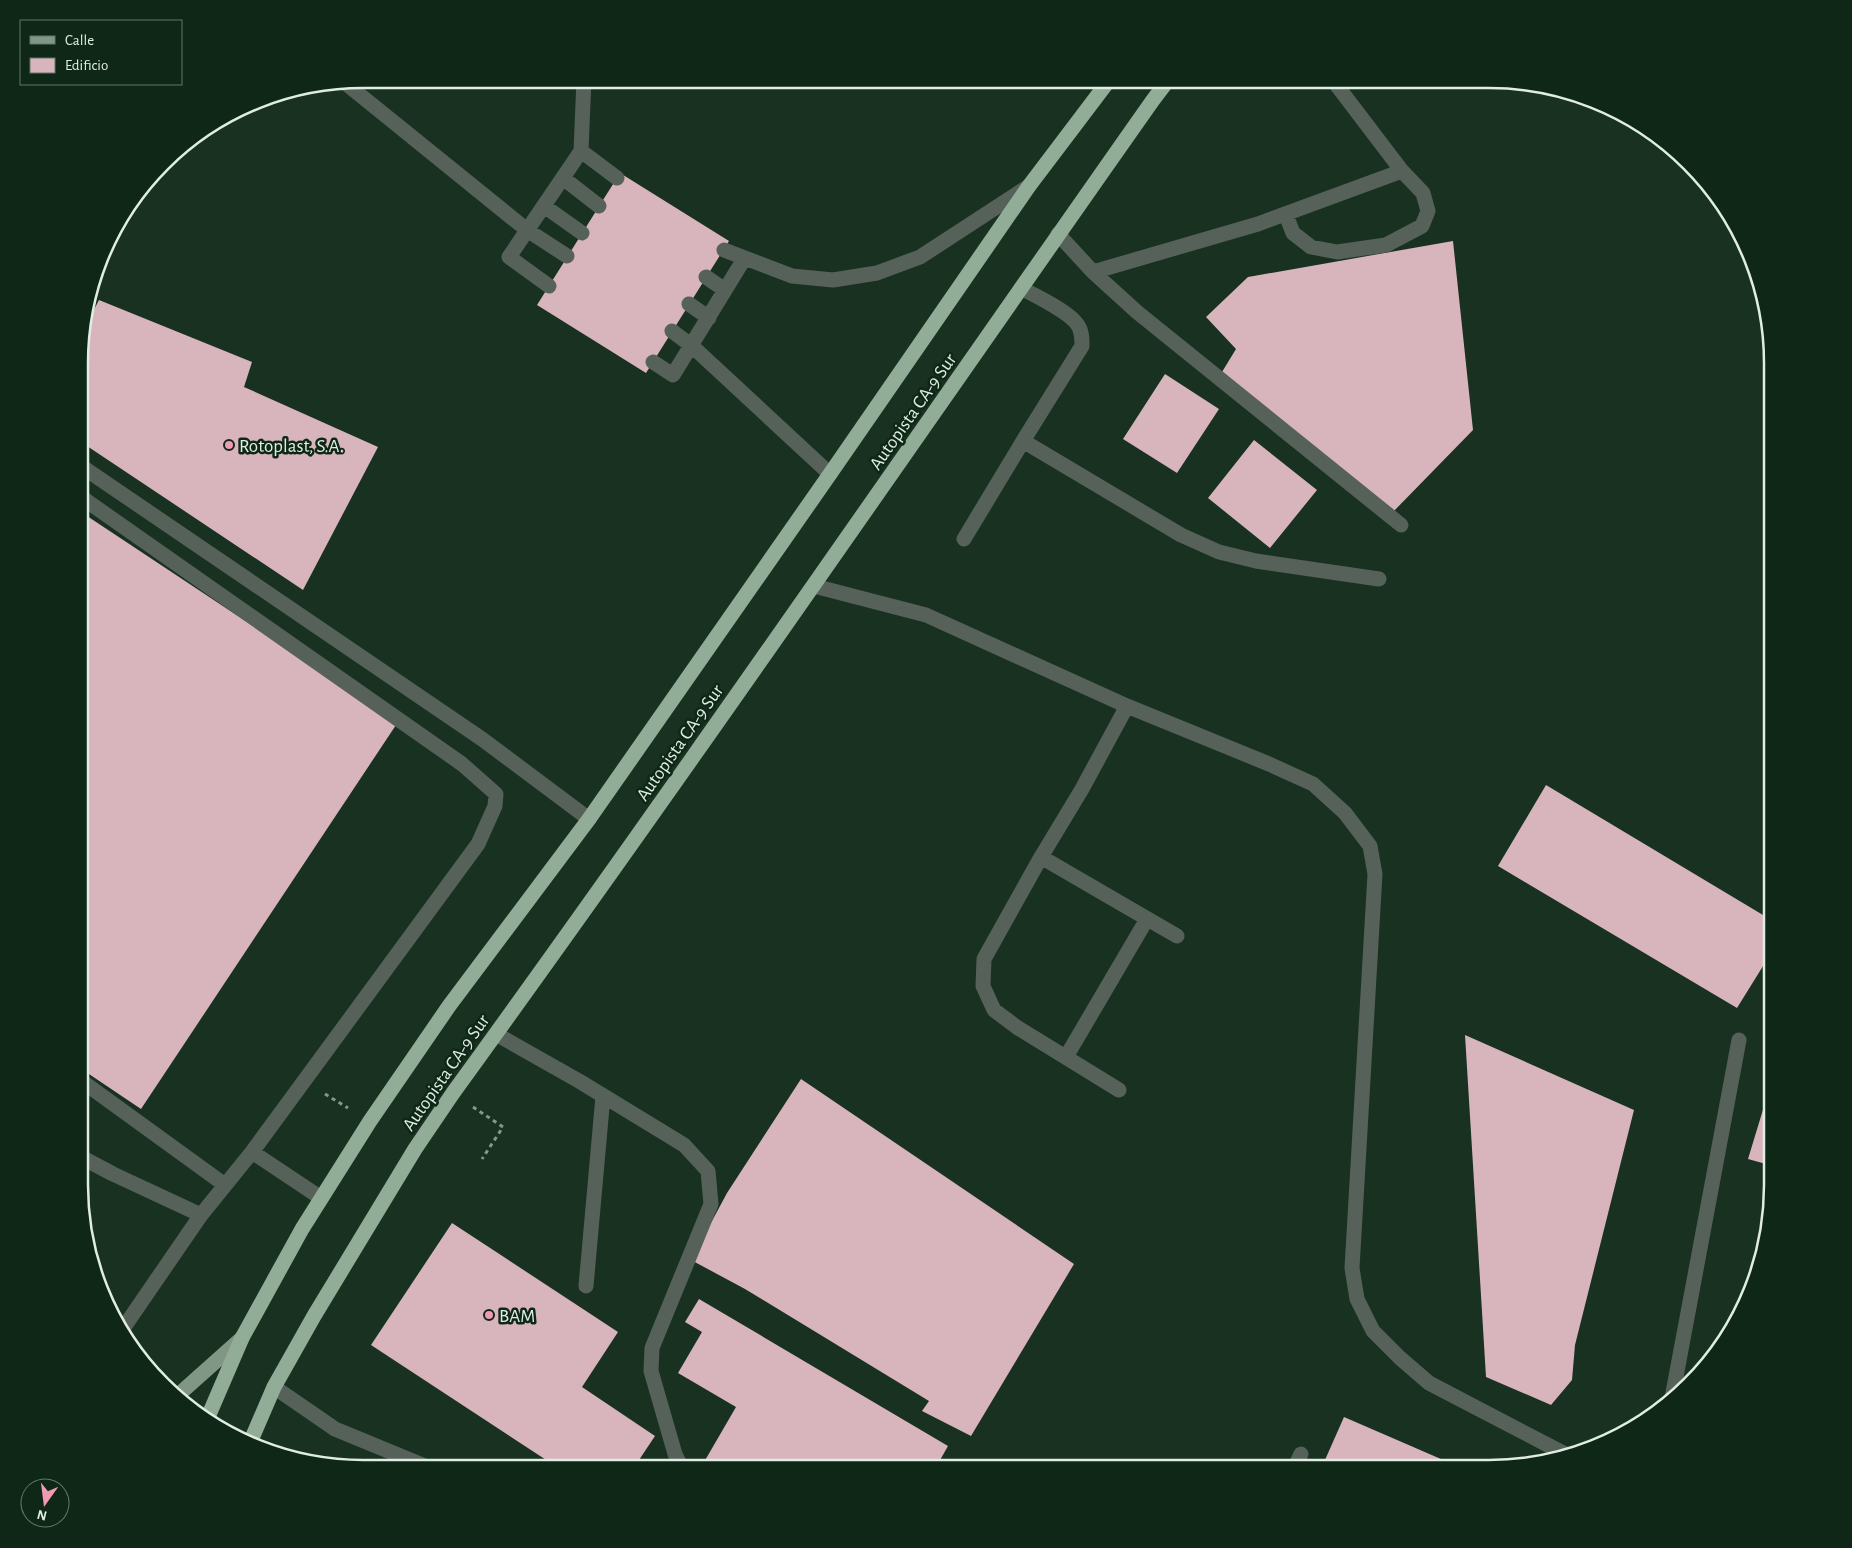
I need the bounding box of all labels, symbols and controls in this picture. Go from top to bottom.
legend [20,20,182,85]
text: Calle [65,33,94,48]
text: Edificio [65,58,108,73]
street label: Autopista CA-9 Sur [866,350,960,473]
place label: Rotoplast, S.A. [239,437,344,456]
marker: Rotoplast, S.A. [223,439,235,451]
street label: Autopista CA-9 Sur [633,681,727,804]
street label: Autopista CA-9 Sur [399,1011,493,1134]
place label: BAM [499,1307,535,1326]
marker: BAM [483,1309,495,1321]
north arrow [20,1478,70,1528]
text: N [36,1507,49,1523]

